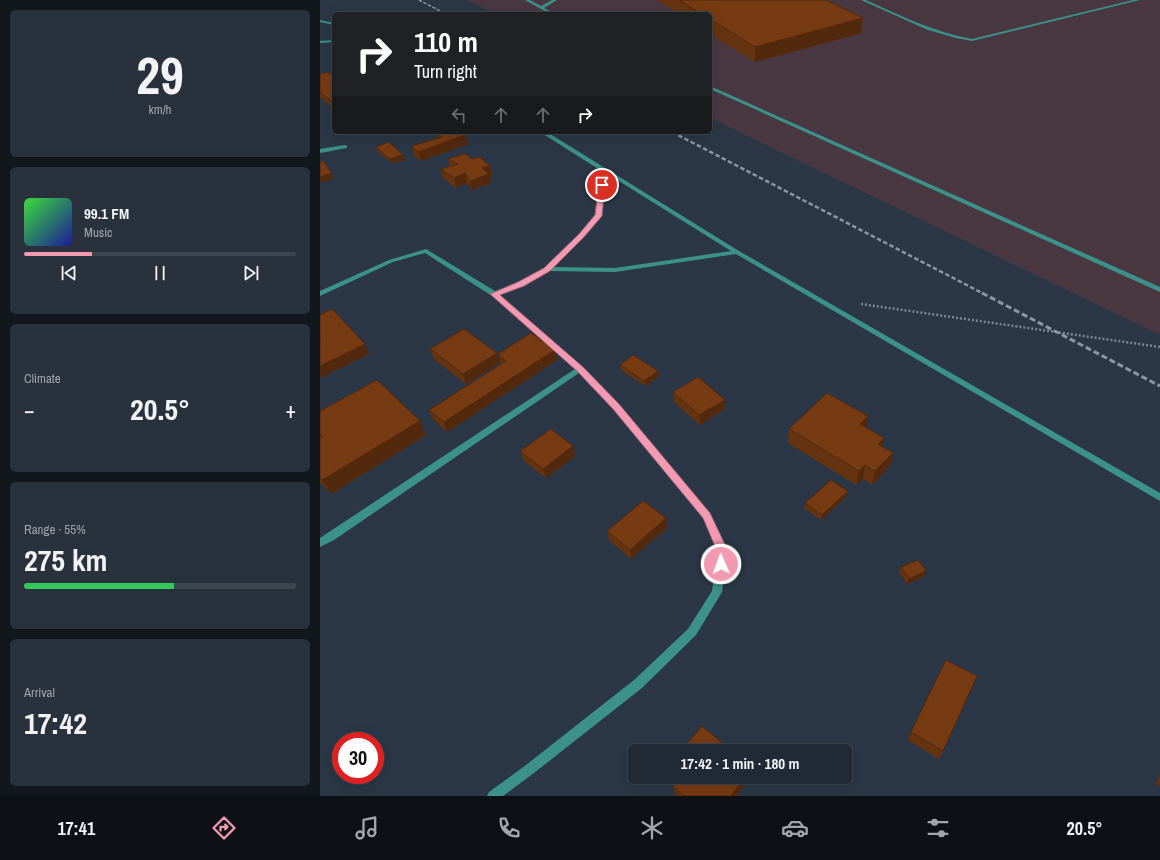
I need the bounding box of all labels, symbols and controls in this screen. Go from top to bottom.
text: 110 m [414,23,478,61]
icon: right [348,28,400,80]
text: 29 [136,40,184,110]
text: Turn right [414,59,477,84]
text: km/h [148,101,172,118]
icon: left [448,104,470,126]
icon: ahead [490,104,512,126]
icon: ahead [532,104,554,126]
icon: right [574,104,596,126]
pin [585,168,619,202]
icon: arrive [591,174,613,196]
text: 99.1 FM [84,203,129,224]
text: Music [84,224,112,241]
icon: previous [58,262,80,284]
icon: pause [149,262,171,284]
icon: next [240,262,262,284]
text: Climate [24,370,61,387]
text: 20.5° [130,389,190,429]
text: − [24,395,35,425]
text: + [285,395,296,425]
text: Range · 55% [24,521,86,538]
text: 275 km [24,540,107,580]
position arrow [700,543,742,585]
text: Arrival [24,684,55,701]
text: 17:42 [24,703,87,743]
speed limit sign: 30 [332,732,384,784]
text: 17:42 · 1 min · 180 m [681,753,799,774]
icon: directions [210,814,238,842]
icon: music [353,814,381,842]
icon: phone [495,814,523,842]
icon: climate [638,814,666,842]
icon: car [781,814,809,842]
icon: filters [924,814,952,842]
text: 17:41 [57,816,95,841]
text: 20.5° [1067,816,1103,841]

